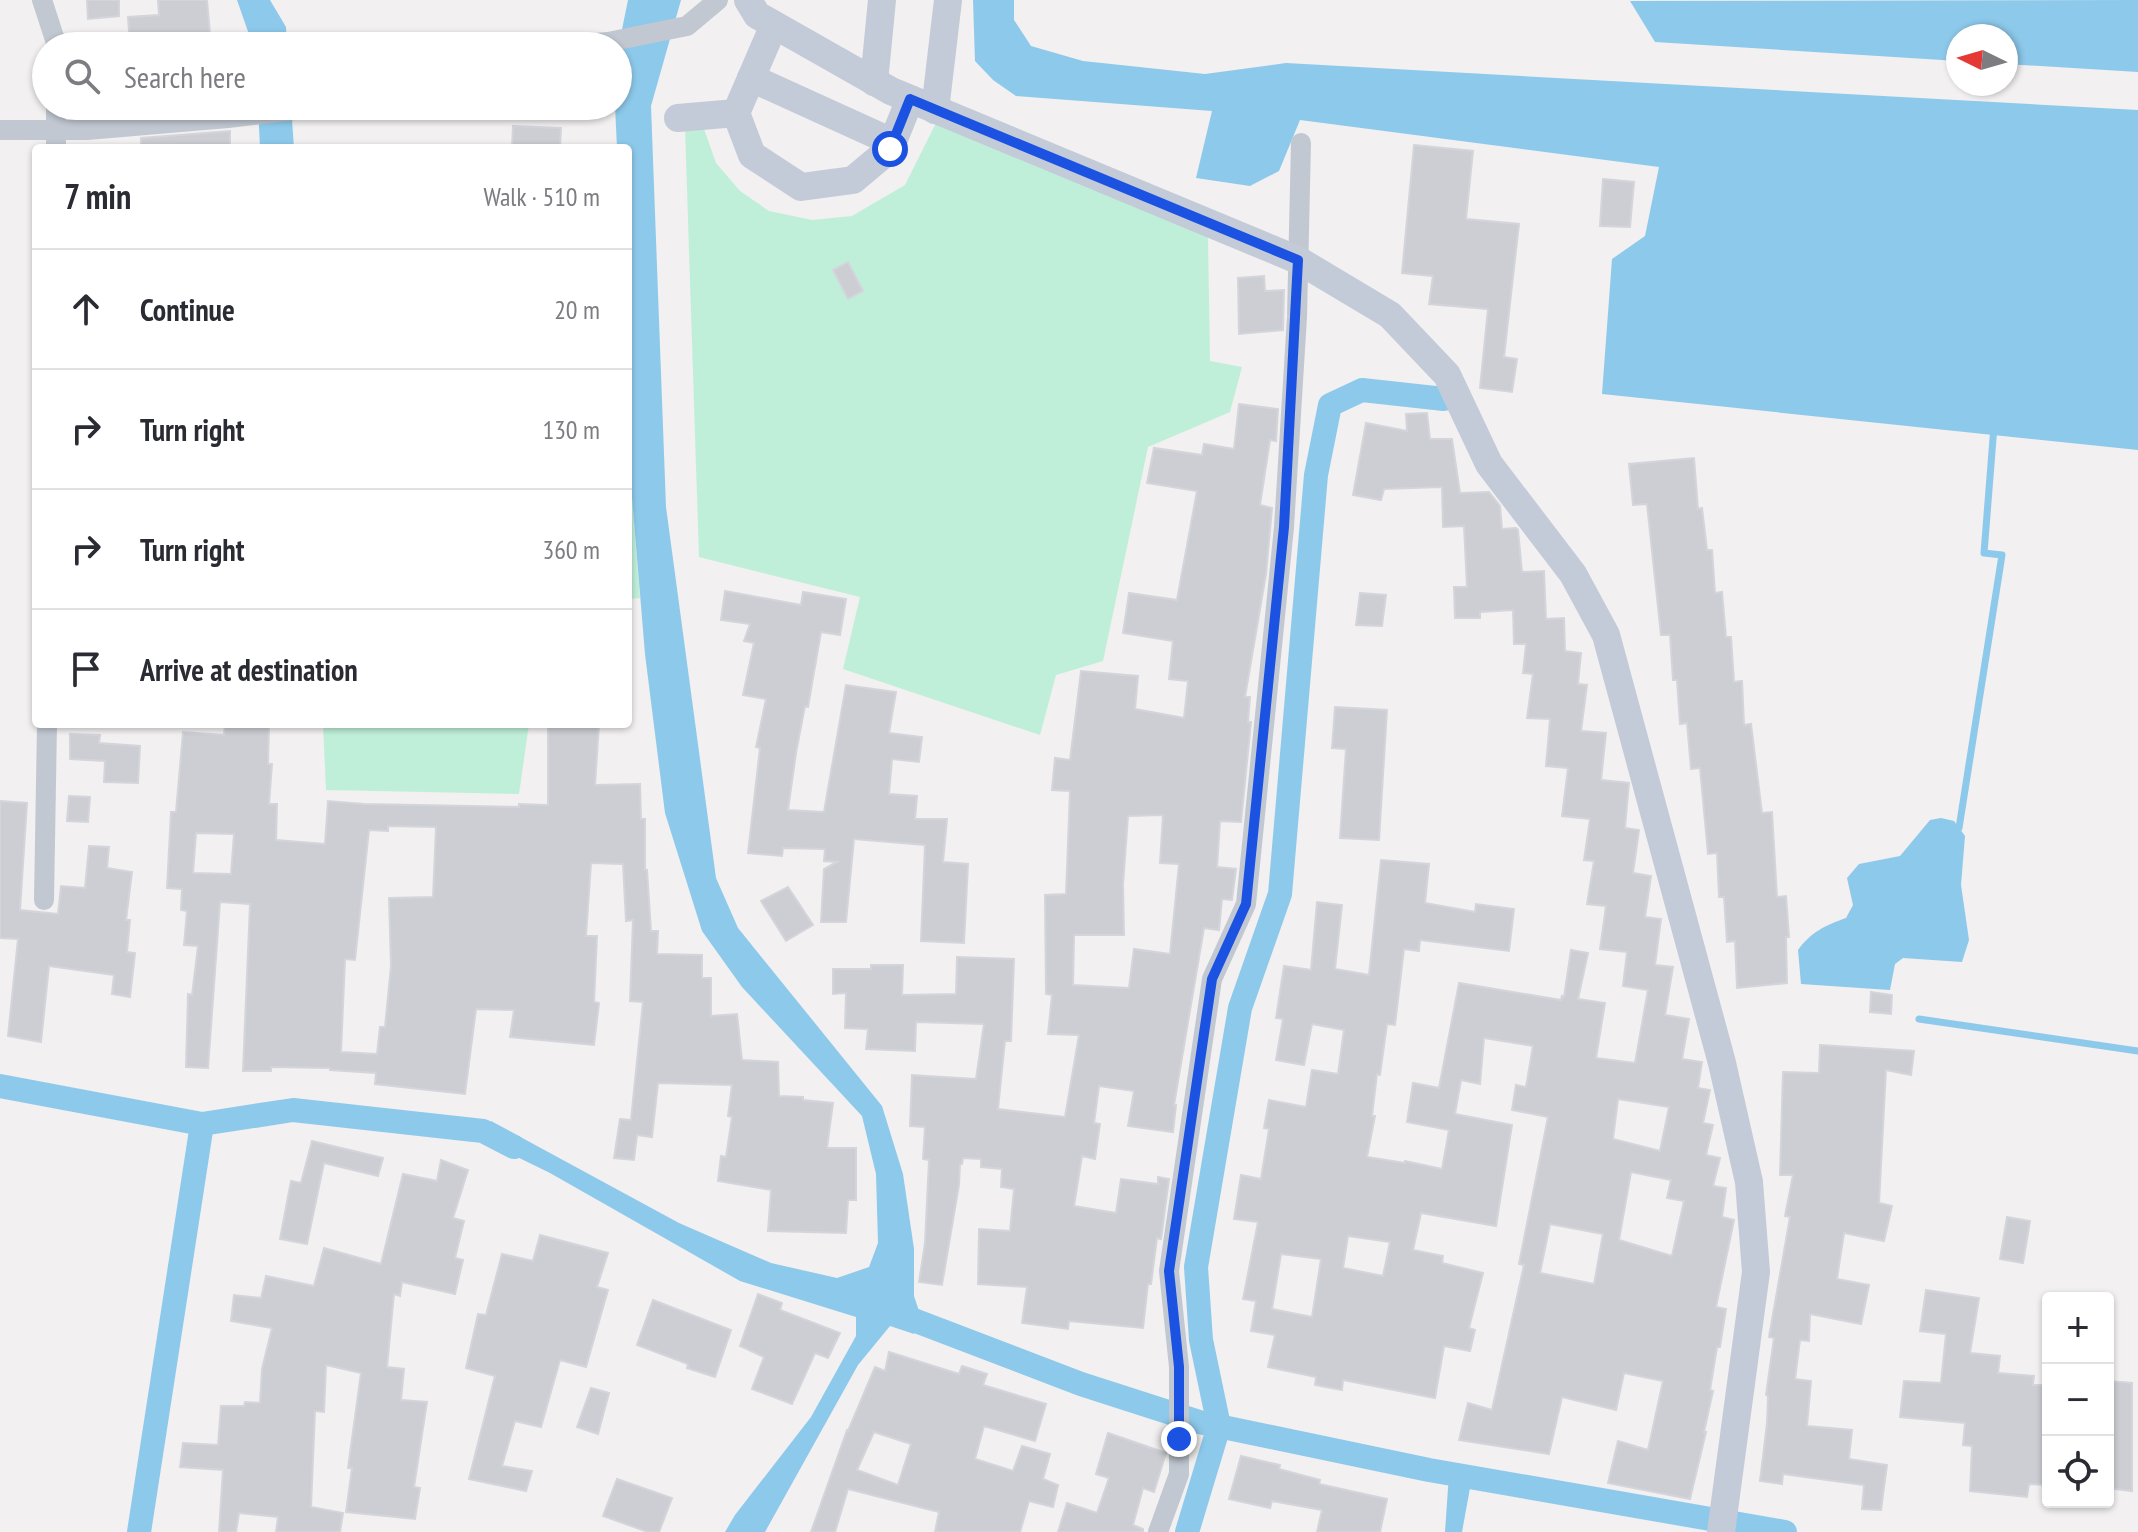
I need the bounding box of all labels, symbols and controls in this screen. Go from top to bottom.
north arrow [1946,24,2018,96]
search box [32,32,632,120]
icon: search [60,54,104,98]
text: Search here [124,57,246,96]
route start [872,131,908,167]
text: 7 min [64,174,131,218]
text: Walk · 510 m [483,180,600,213]
icon: ahead [64,287,108,331]
text: Continue [140,290,235,329]
text: 20 m [554,293,600,326]
icon: right [64,407,108,451]
text: Turn right [140,410,244,449]
text: 130 m [542,413,600,446]
icon: right [64,527,108,571]
text: Turn right [140,530,244,569]
text: 360 m [542,533,600,566]
icon: arrive [64,647,108,691]
text: Arrive at destination [140,650,358,689]
map controls [2042,1292,2114,1508]
button: + [2042,1292,2114,1364]
button: − [2042,1364,2114,1436]
route end [1161,1421,1197,1457]
button: locate [2042,1436,2114,1508]

